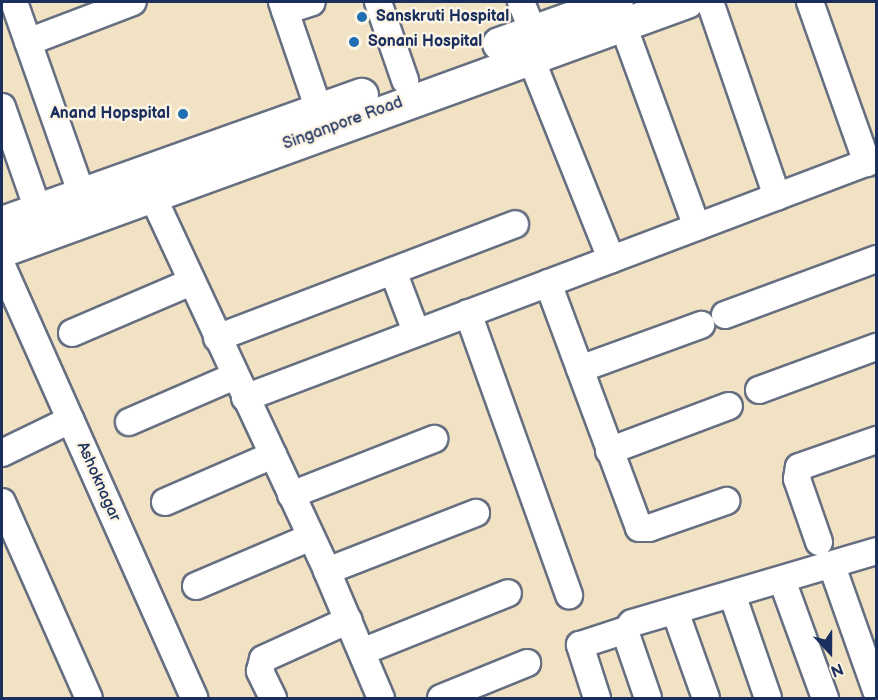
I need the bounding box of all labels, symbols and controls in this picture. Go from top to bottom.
place label: Sanskruti Hospital [376,7,509,27]
marker: Sanskruti Hospital [353,8,371,26]
place label: Sonani Hospital [368,32,482,52]
marker: Sonani Hospital [345,33,363,51]
street label: Singanpore Road [280,93,406,155]
place label: Anand Hopspital [50,104,170,124]
marker: Anand Hopspital [174,105,192,123]
street label: Ashoknagar [72,439,124,525]
north arrow [800,622,860,682]
text: N [828,658,846,680]

